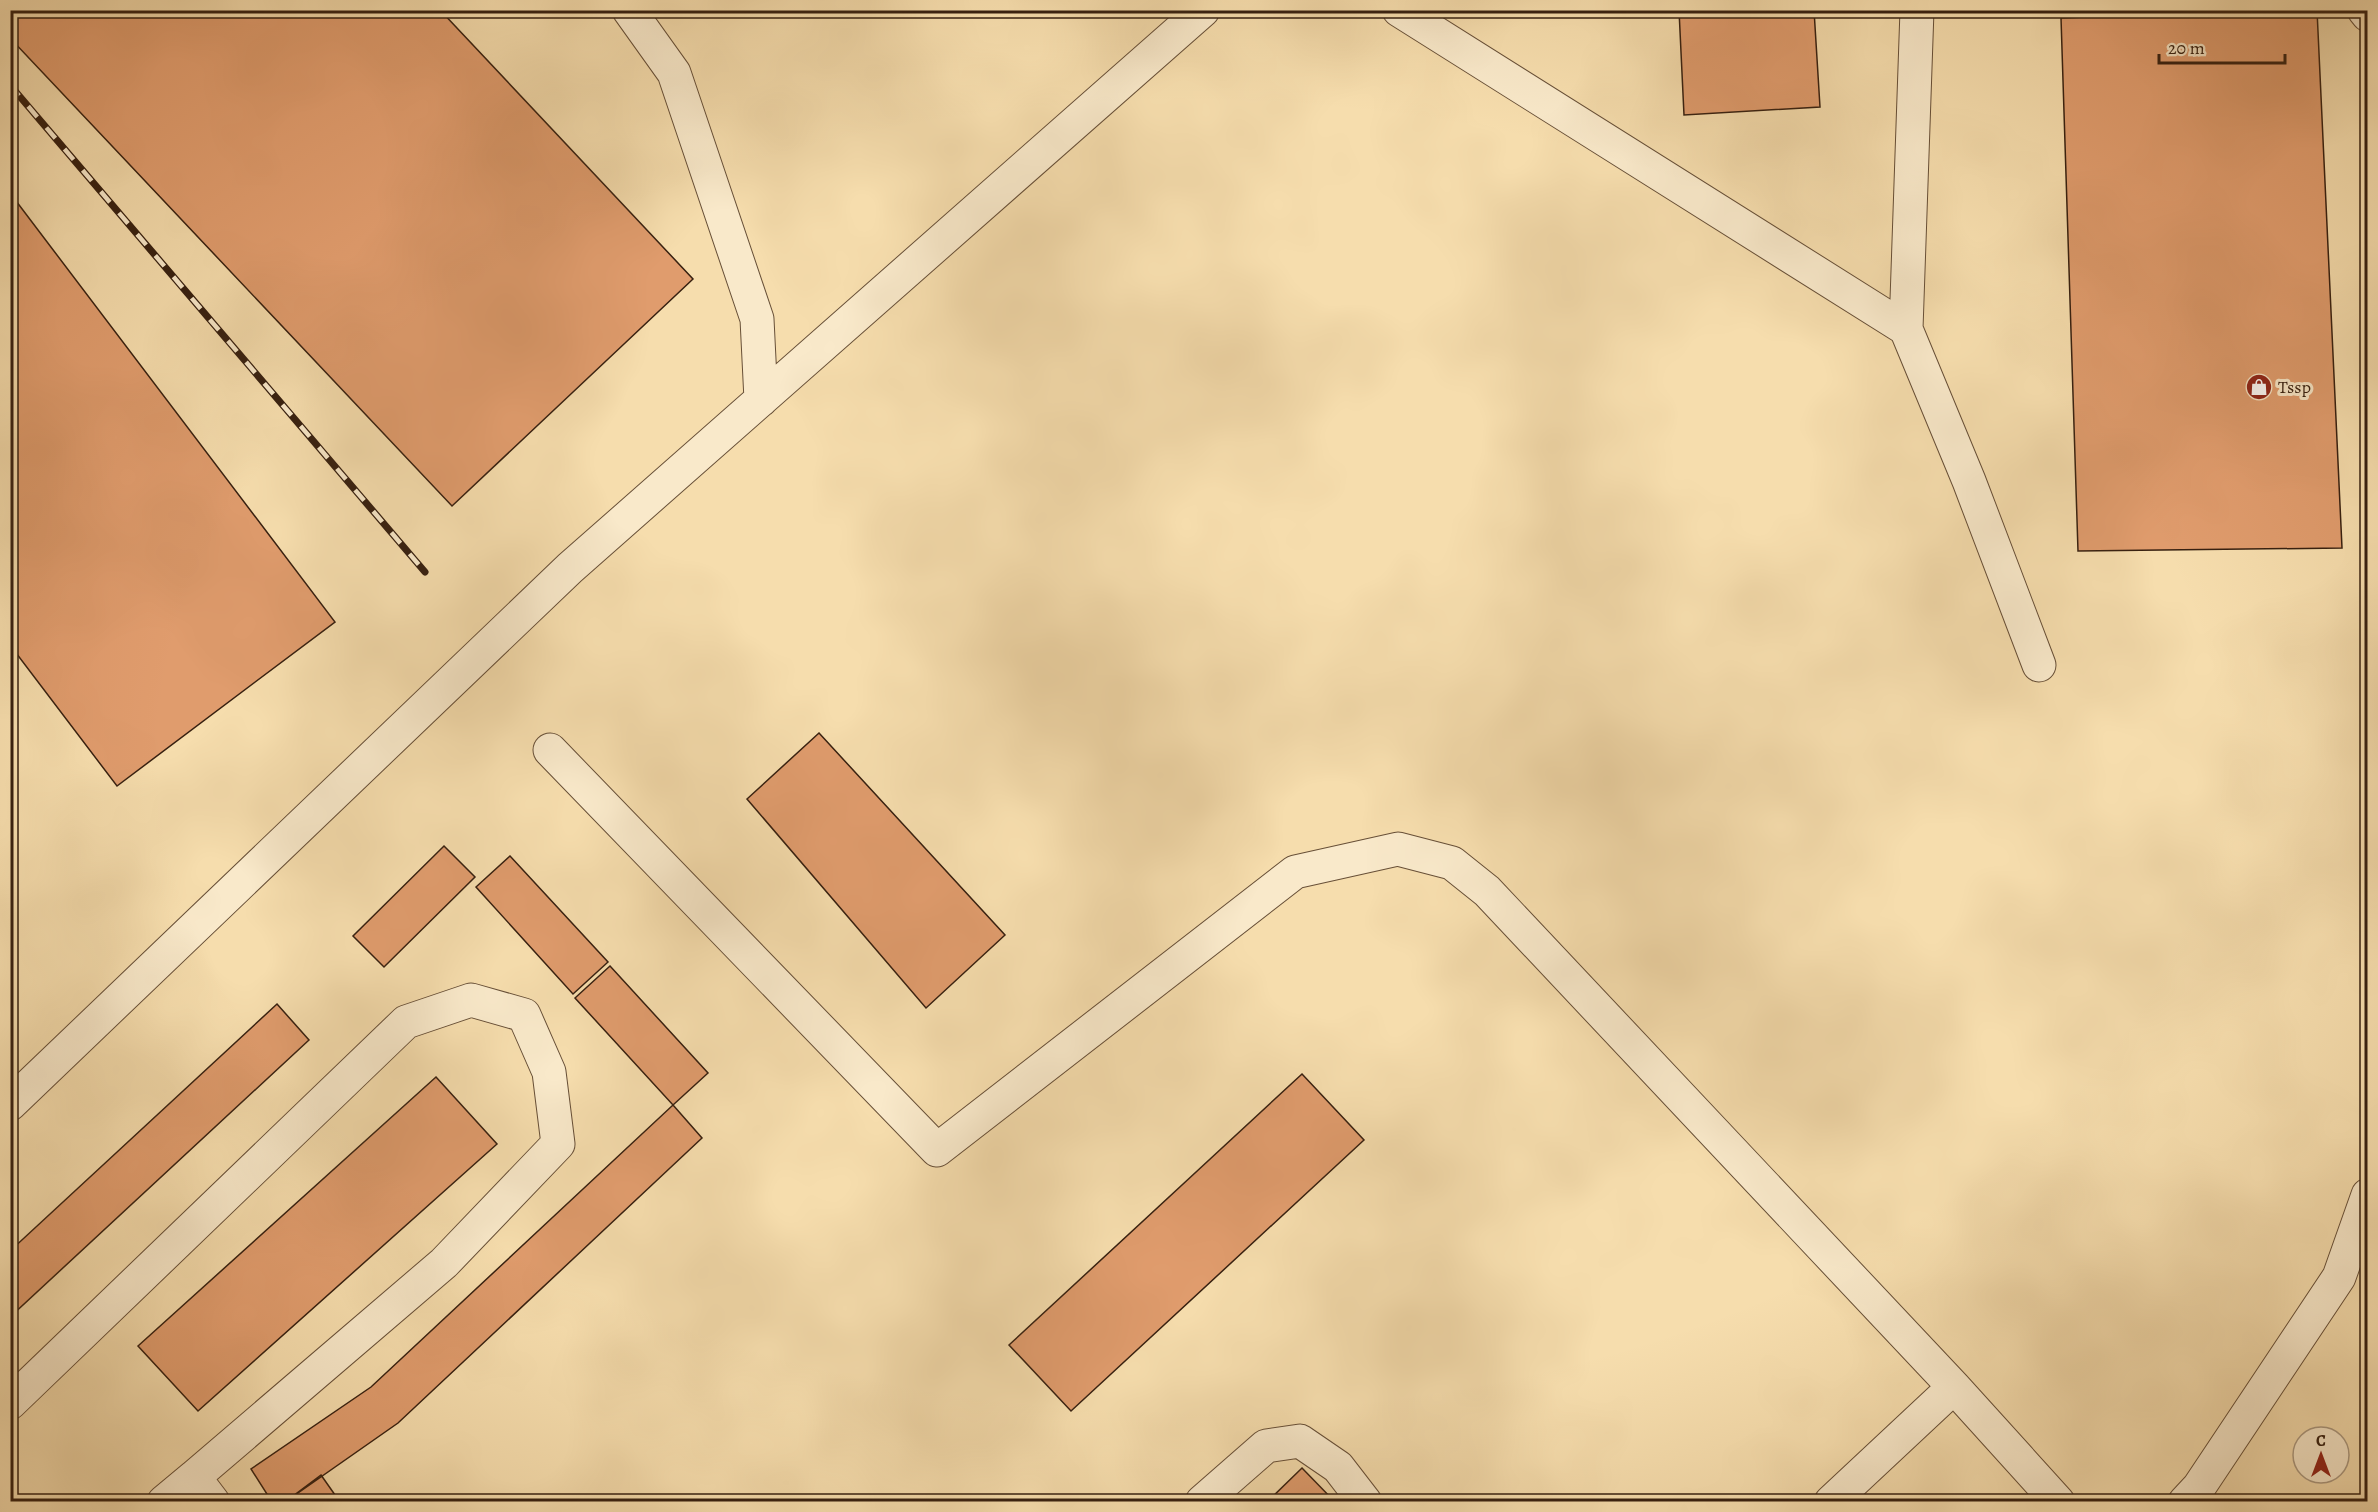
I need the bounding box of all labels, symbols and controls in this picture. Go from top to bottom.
scale bar [2159,27,2285,65]
text: 20 m [2168,36,2205,60]
shop icon: Tssp [2244,372,2274,402]
place label: Tssp [2278,375,2311,399]
north arrow [2291,1425,2351,1485]
text: С [2316,1430,2326,1452]

